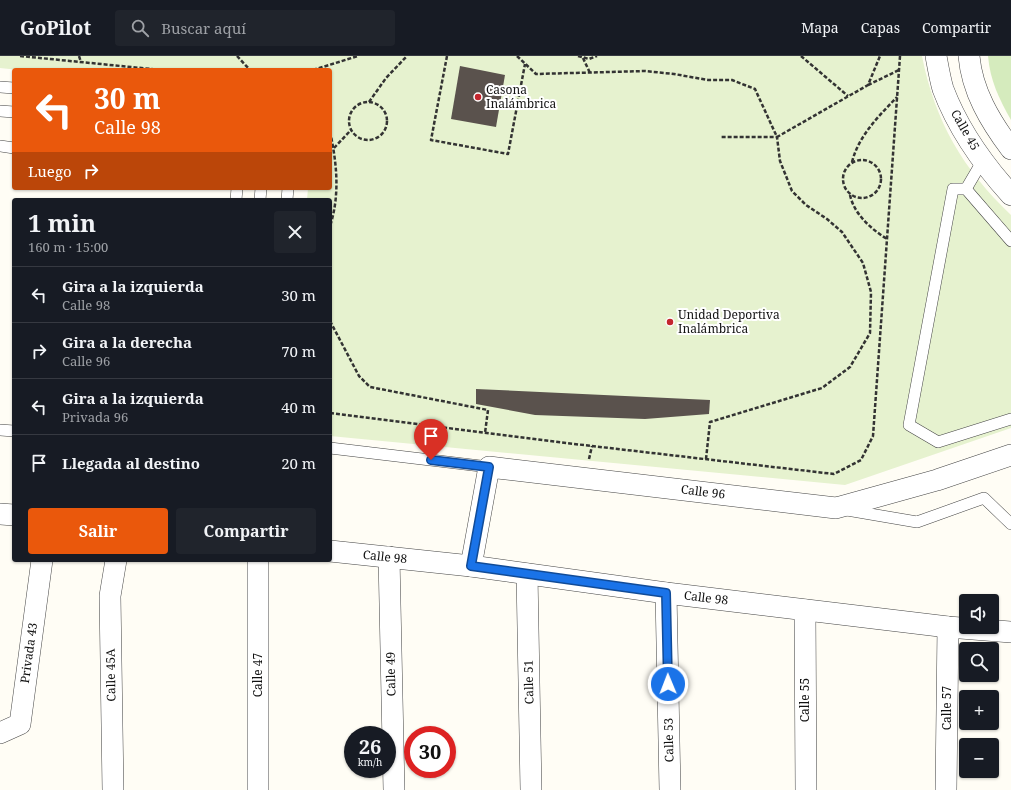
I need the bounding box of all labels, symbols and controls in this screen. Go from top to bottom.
search box [115,10,395,46]
text: GoPilot [20,15,91,41]
icon: search [129,17,151,39]
text: Buscar aquí [161,18,246,38]
text: Mapa [801,18,839,37]
text: Capas [861,18,900,37]
text: Compartir [922,18,991,37]
text: 30 m [94,79,161,117]
place label: Casona Inalámbrica [486,81,556,112]
icon: left [28,84,80,136]
marker: Casona Inalámbrica [473,92,483,102]
street label: Calle 45 [947,106,984,153]
text: Calle 98 [94,115,161,139]
icon: right [80,160,102,182]
text: Luego [28,161,72,181]
text: 1 min [28,206,96,239]
button: close [274,211,316,253]
text: 160 m · 15:00 [28,238,108,256]
text: Gira a la izquierda [62,276,204,296]
icon: left [28,284,50,306]
text: 30 m [281,285,316,305]
text: Calle 98 [62,296,110,314]
place label: Unidad Deportiva Inalámbrica [678,306,780,337]
marker: Unidad Deportiva Inalámbrica [665,317,675,327]
text: Gira a la derecha [62,332,192,352]
icon: right [28,340,50,362]
text: 70 m [281,341,316,361]
text: Calle 96 [62,352,110,370]
text: Gira a la izquierda [62,388,204,408]
icon: left [28,396,50,418]
text: 40 m [281,397,316,417]
text: Privada 96 [62,408,128,426]
pin [414,419,448,460]
icon: arrive [420,425,442,447]
icon: arrive [28,452,50,474]
text: Llegada al destino [62,453,200,473]
text: 20 m [281,453,316,473]
street label: Calle 96 [680,480,726,503]
button: Salir [28,508,168,554]
button: Compartir [176,508,316,554]
street label: Calle 98 [362,546,408,567]
street label: Calle 98 [683,586,729,609]
map controls [959,594,999,778]
button: sound [959,594,999,634]
street label: Privada 43 [16,621,41,684]
button: search [959,642,999,682]
street label: Calle 45A [102,648,119,702]
street label: Calle 47 [249,652,266,697]
street label: Calle 49 [382,652,399,696]
street label: Calle 51 [520,660,537,704]
position arrow [647,663,689,705]
street label: Calle 55 [796,678,813,722]
street label: Calle 57 [938,685,955,730]
button: + [959,690,999,730]
street label: Calle 53 [660,717,677,762]
speed limit sign: 30 [404,726,456,778]
text: 26 [359,733,381,760]
button: − [959,738,999,778]
text: km/h [358,755,382,769]

